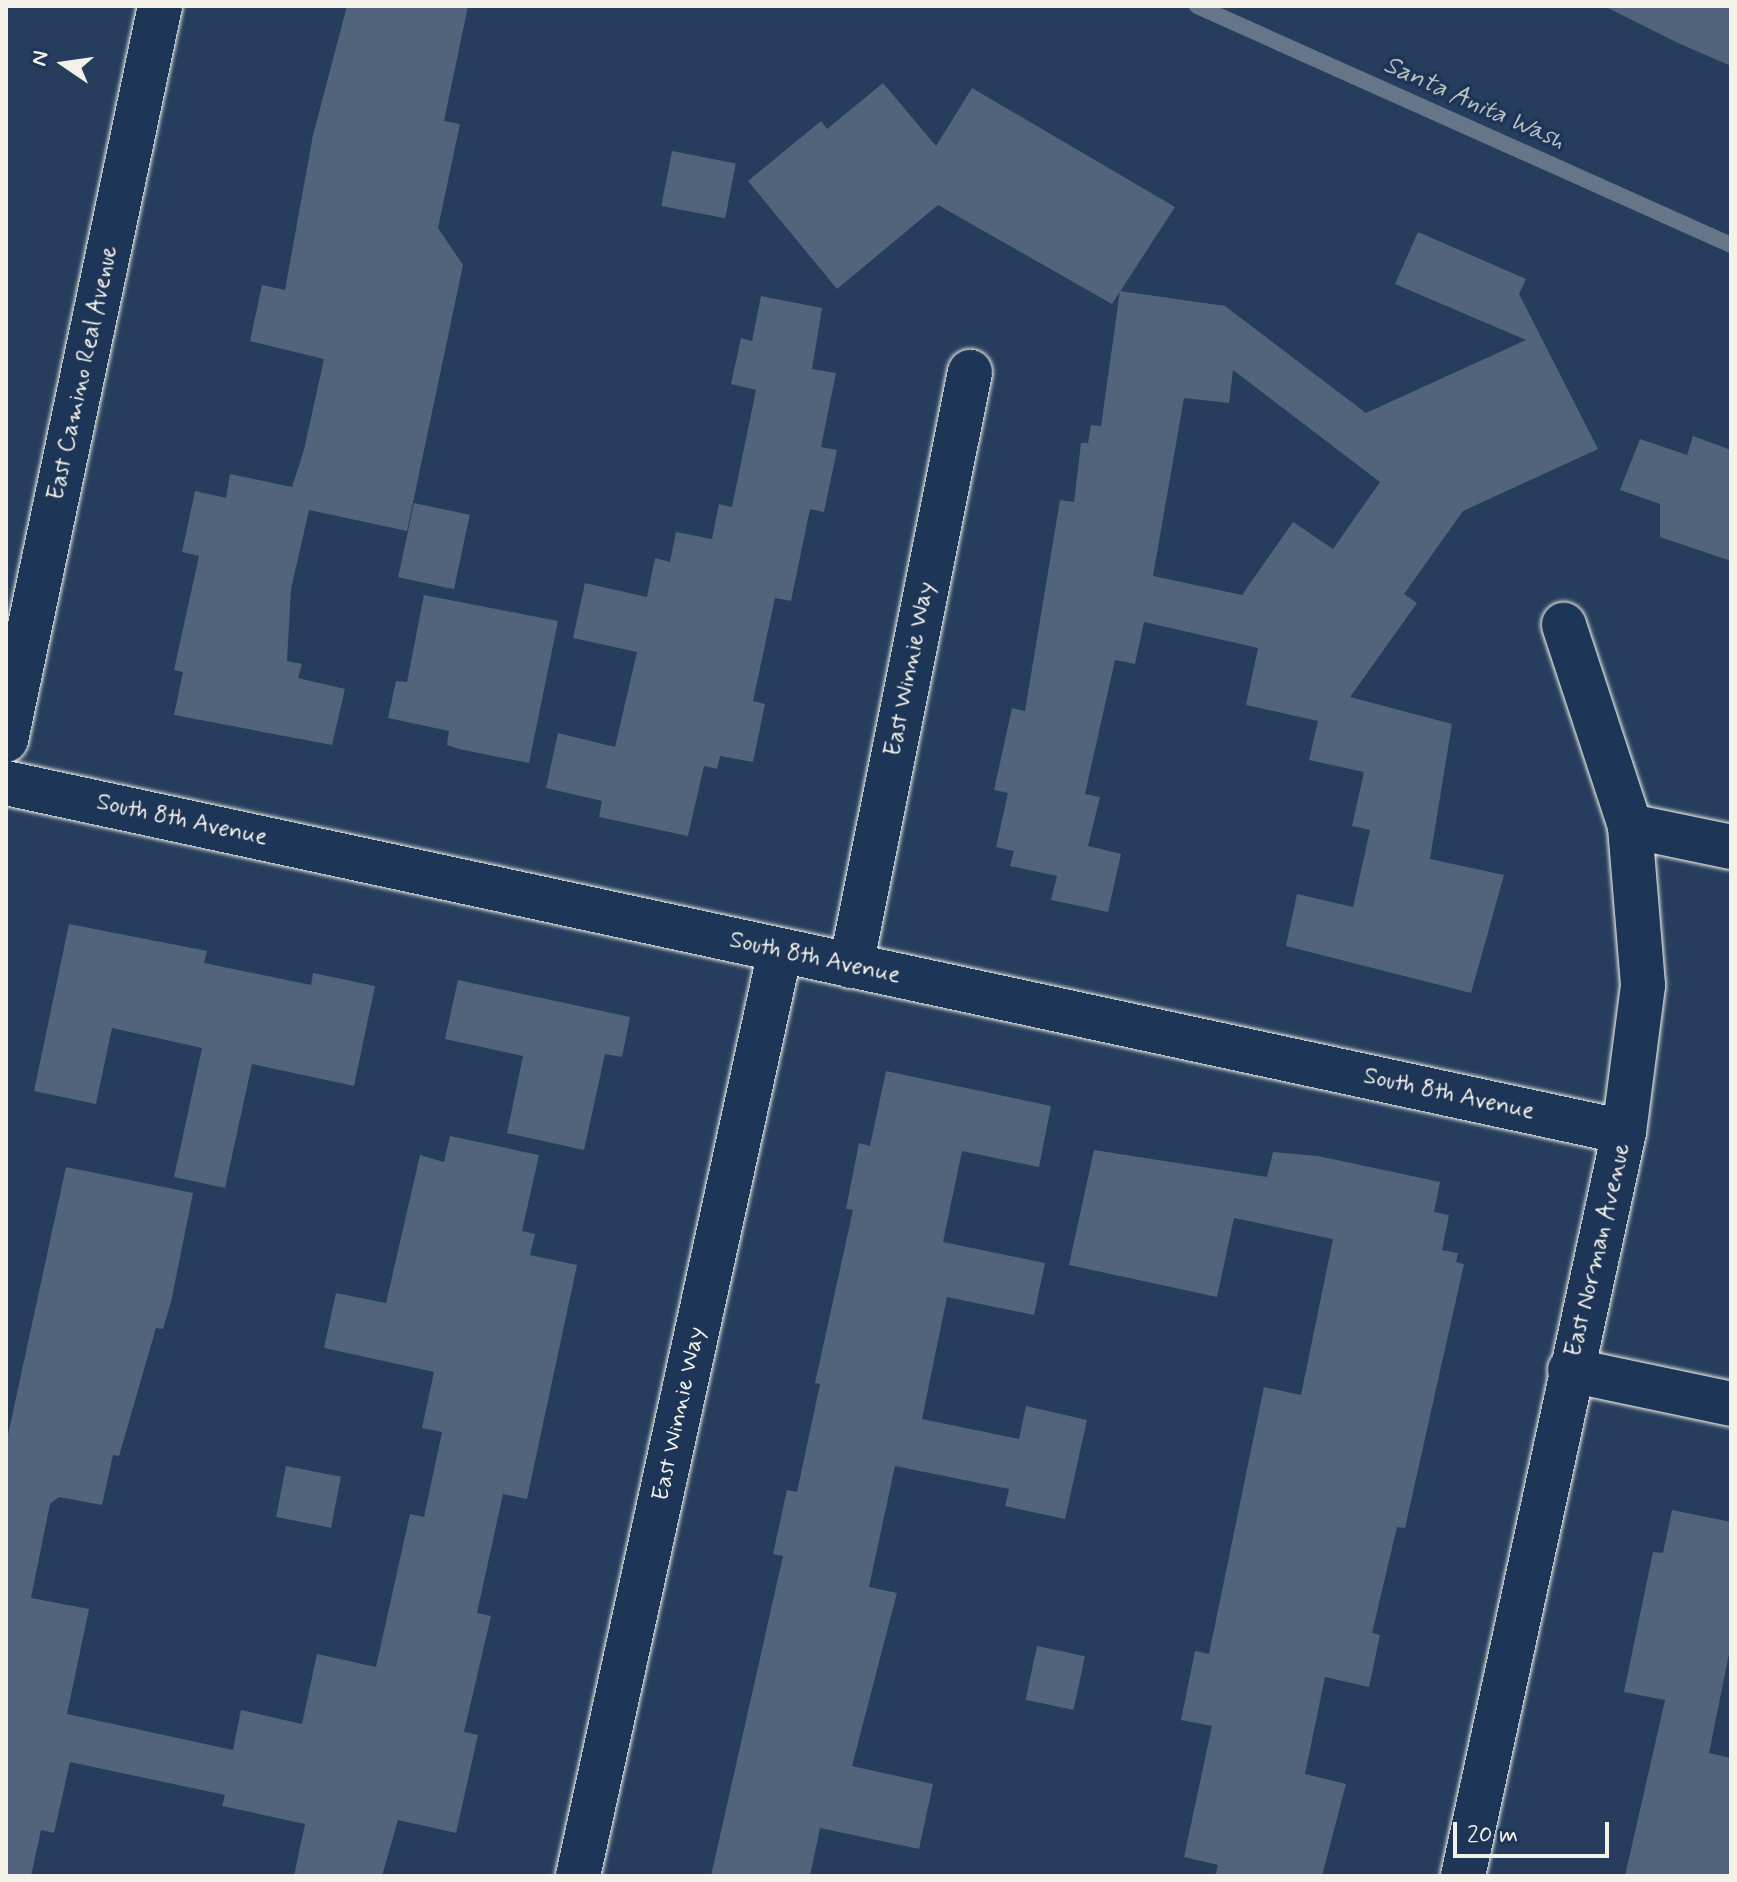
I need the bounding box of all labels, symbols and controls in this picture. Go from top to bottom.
north arrow [24,24,104,104]
text: N [25,48,56,69]
water label: Santa Anita Wash [1376,49,1572,159]
street label: East Camino Real Avenue [41,240,125,506]
street label: East Winnie Way [879,579,941,759]
street label: South 8th Avenue [94,788,270,852]
street label: South 8th Avenue [727,926,903,990]
street label: South 8th Avenue [1361,1062,1537,1126]
street label: East Norman Avenue [1560,1142,1636,1358]
street label: East Winnie Way [646,1324,712,1504]
scale bar [1457,1806,1613,1856]
text: 20 m [1467,1820,1518,1851]

